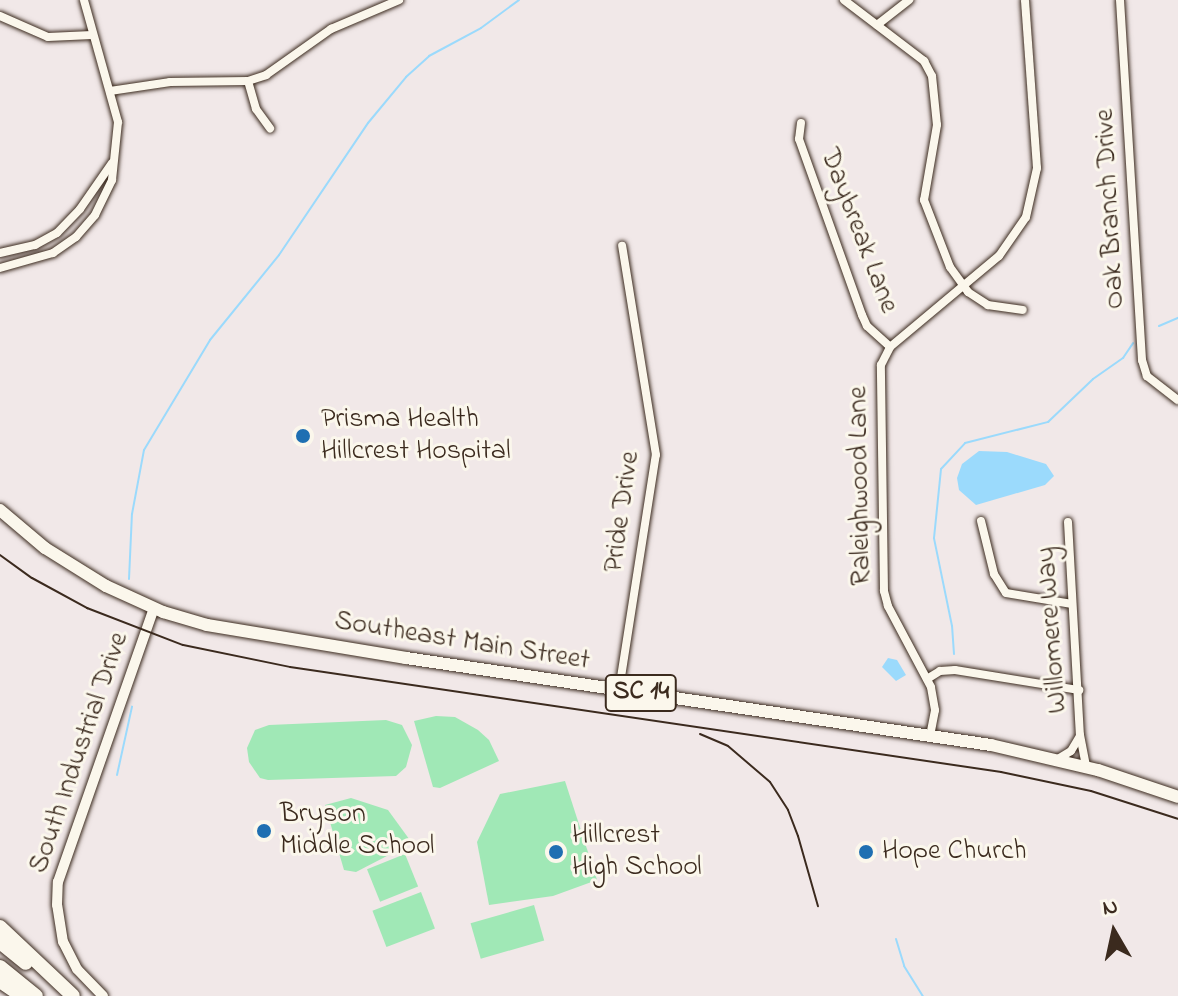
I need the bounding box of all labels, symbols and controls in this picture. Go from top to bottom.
street label: Oak Branch Drive [1089,108,1133,310]
street label: Daybreak Lane [811,144,905,318]
street label: Raleighwood Lane [842,386,880,586]
place label: Prisma Health Hillcrest Hospital [321,403,511,469]
marker: Prisma Health Hillcrest Hospital [292,425,314,447]
street label: Pride Drive [598,449,648,575]
street label: Willomere Way [1030,546,1076,714]
street label: Southeast Main Street [332,605,592,679]
street label: South Industrial Drive [23,628,137,878]
road number: SC 14 [603,671,679,715]
place label: Bryson Middle School [280,798,434,864]
place label: Hillcrest High School [572,819,702,885]
marker: Bryson Middle School [255,822,273,840]
place label: Hope Church [882,835,1027,869]
marker: Hillcrest High School [547,843,565,861]
marker: Hope Church [857,843,875,861]
text: N [1100,891,1120,925]
north arrow [1074,892,1154,972]

